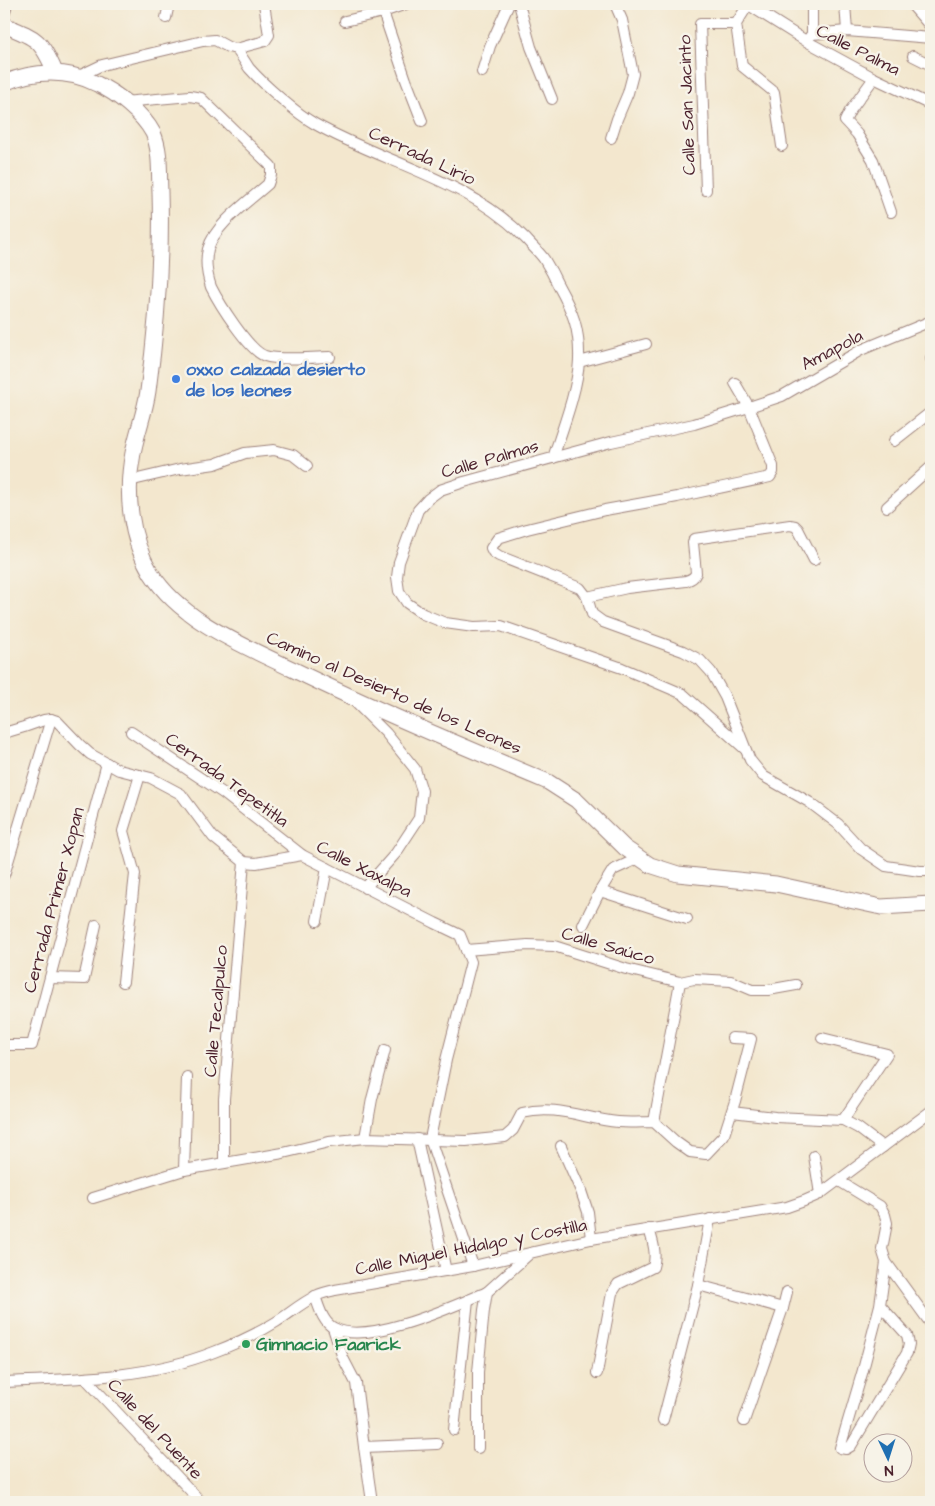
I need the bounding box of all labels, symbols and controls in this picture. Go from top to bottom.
street label: Calle Palma [812,18,904,82]
street label: Calle San Jacinto [672,34,702,176]
street label: Cerrada Lirio [365,120,479,192]
street label: Amapola [797,323,867,377]
place label: oxxo calzada desierto de los leones [185,357,366,403]
marker: oxxo calzada desierto de los leones [170,373,182,385]
street label: Calle Palmas [438,433,542,485]
street label: Camino al Desierto de los Leones [262,625,526,761]
street label: Cerrada Tepetitla [160,727,294,833]
street label: Cerrada Primer Xopan [17,804,91,996]
street label: Calle Xaxalpa [312,834,416,904]
street label: Calle Saúco [558,921,658,971]
street label: Calle Tecalpulco [198,944,234,1078]
street label: Calle Miguel Hidalgo y Costilla [353,1212,589,1283]
place label: Gimnacio Faarick [256,1332,402,1357]
marker: Gimnacio Faarick [240,1338,252,1350]
street label: Calle del Puente [102,1373,209,1485]
north arrow [862,1434,912,1484]
text: N [884,1460,894,1480]

